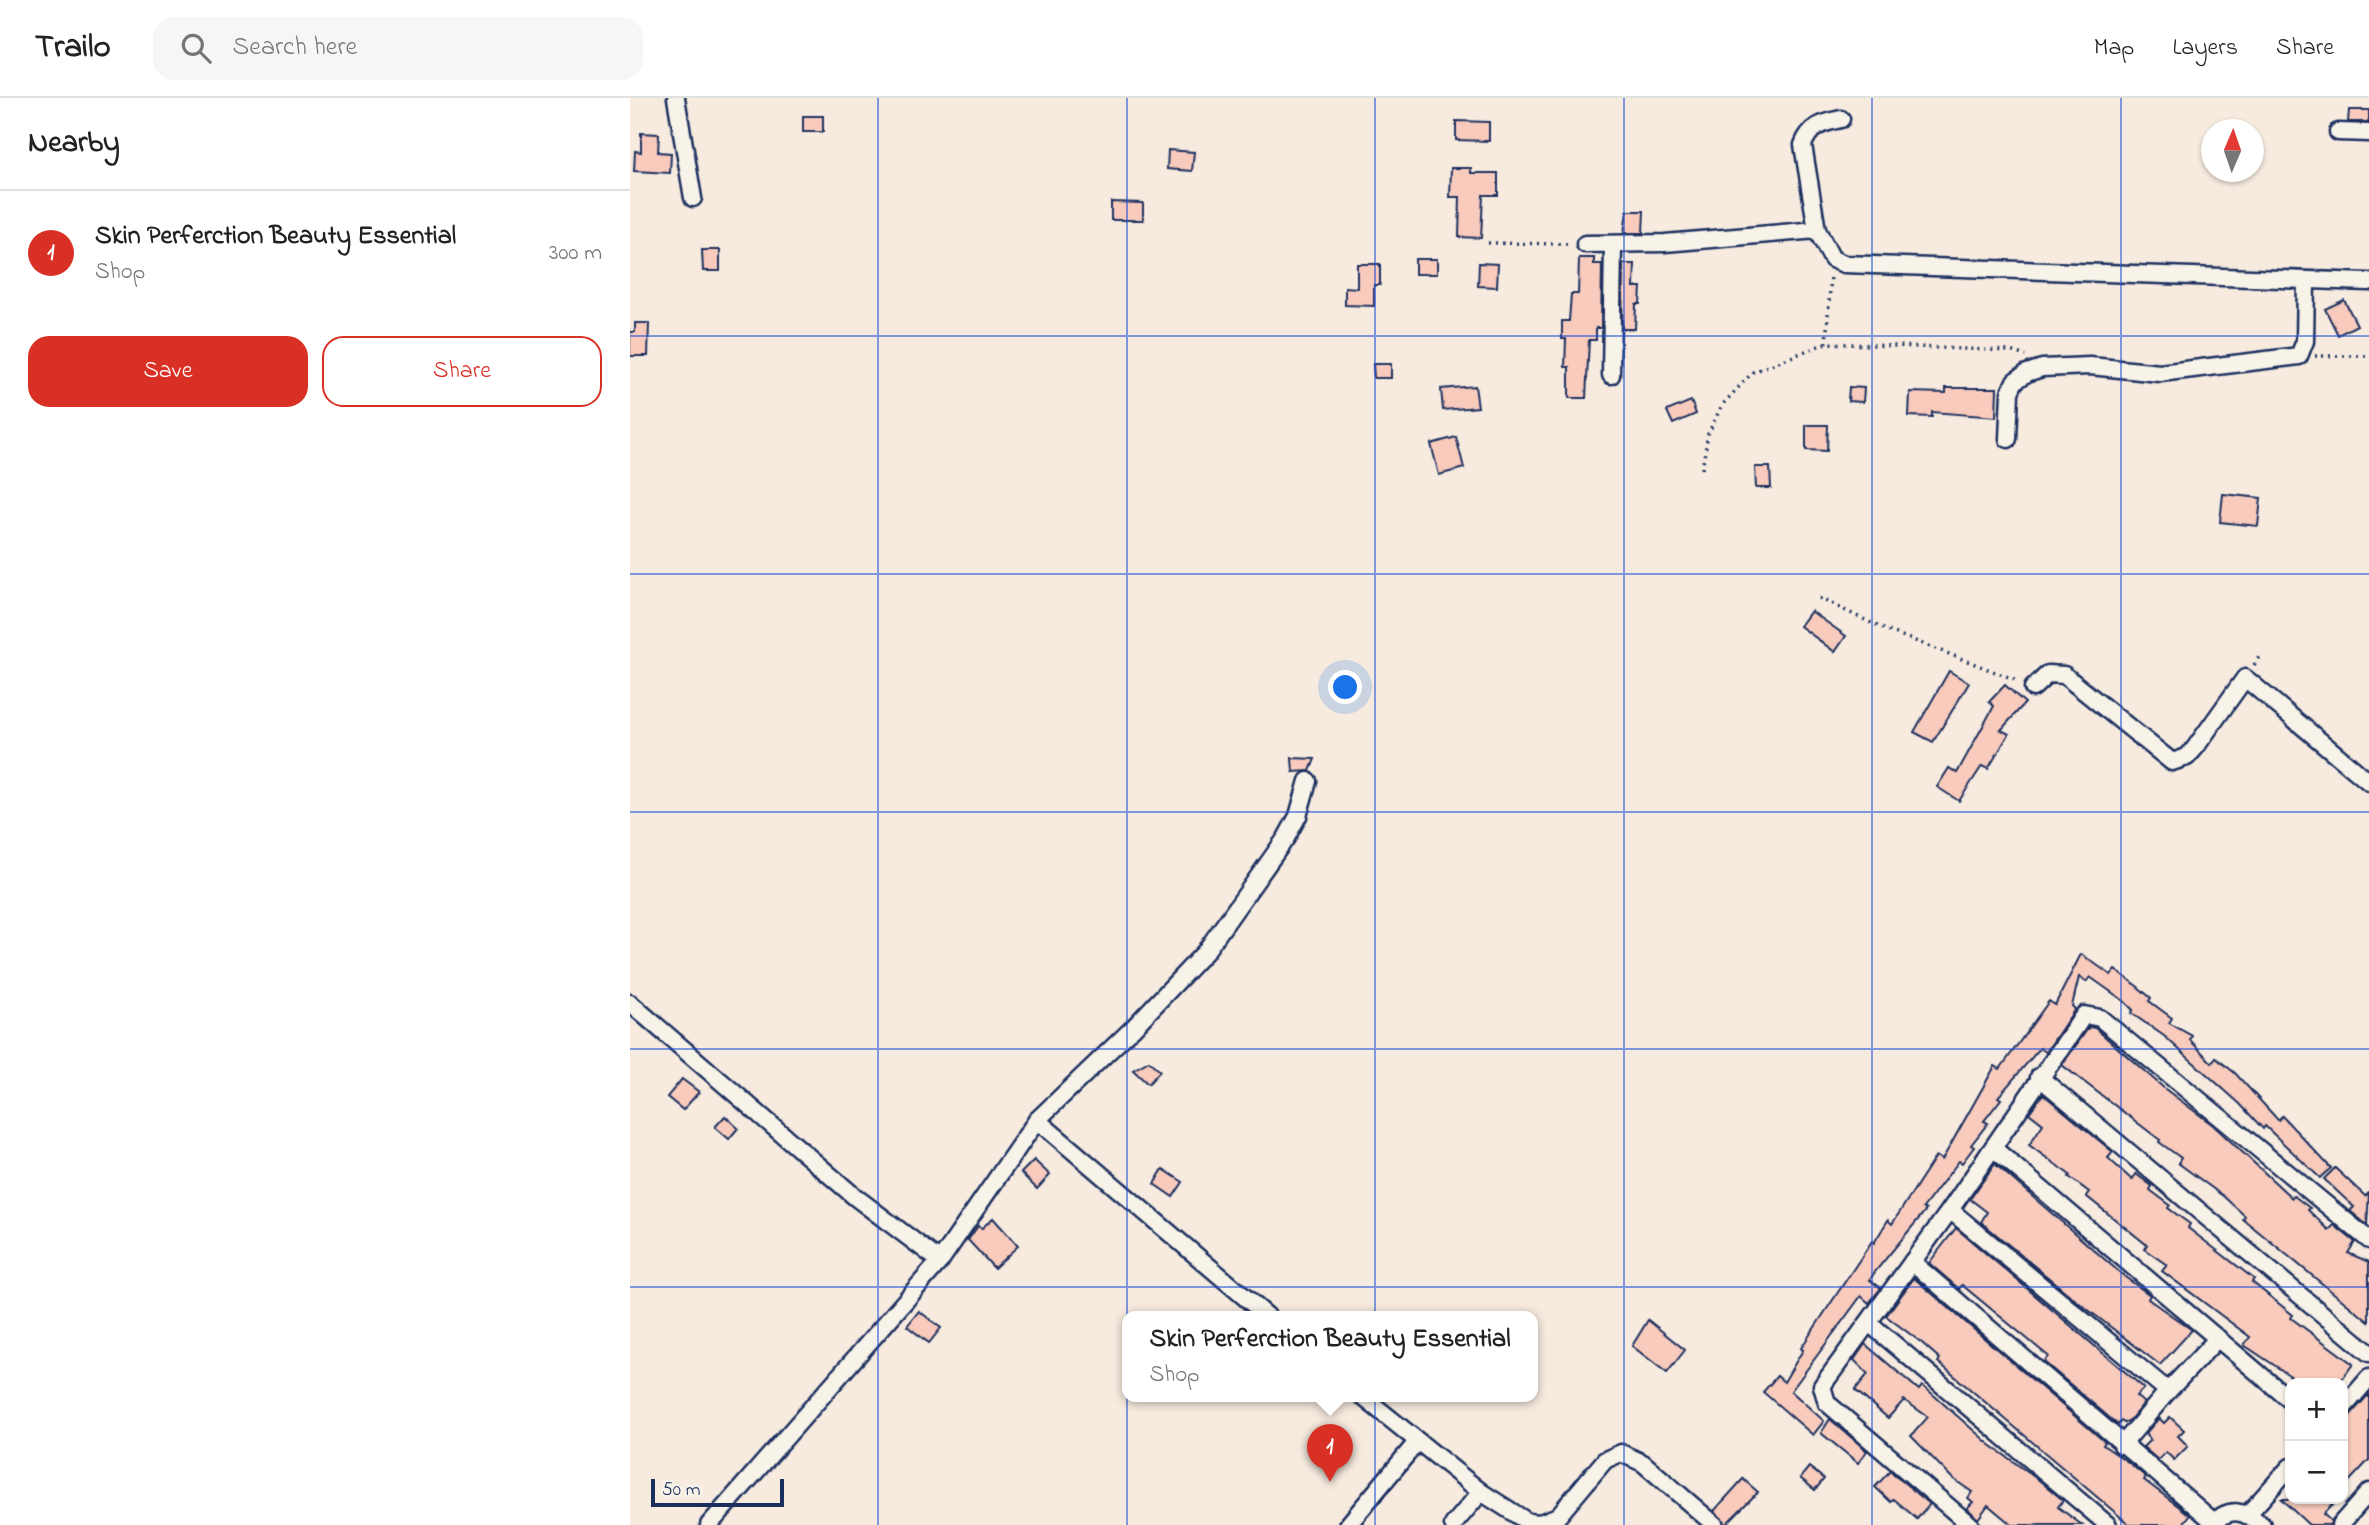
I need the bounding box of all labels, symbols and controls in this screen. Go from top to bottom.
search box [153,17,643,80]
text: Trailo [35,24,111,72]
icon: search [177,29,215,67]
text: Search here [233,29,357,67]
text: Map [2094,31,2134,66]
text: Layers [2172,31,2238,66]
text: Share [2276,31,2334,66]
north arrow [2201,119,2264,182]
text: Nearby [28,122,120,166]
text: Skin Perferction Beauty Essential [95,218,456,256]
text: 1 [47,237,55,270]
text: 300 m [549,237,602,270]
text: Shop [95,256,145,289]
button: Save [28,336,308,407]
button: Share [322,336,602,407]
your location [1328,670,1362,704]
popup [1122,1311,1538,1402]
text: Skin Perferction Beauty Essential [1149,1321,1511,1359]
text: Shop [1149,1359,1200,1392]
map controls [2285,1378,2348,1504]
button: + [2285,1378,2348,1441]
pin: 1 [1307,1424,1353,1482]
button: − [2285,1441,2348,1504]
scale bar [651,1476,784,1508]
text: 50 m [662,1477,701,1504]

